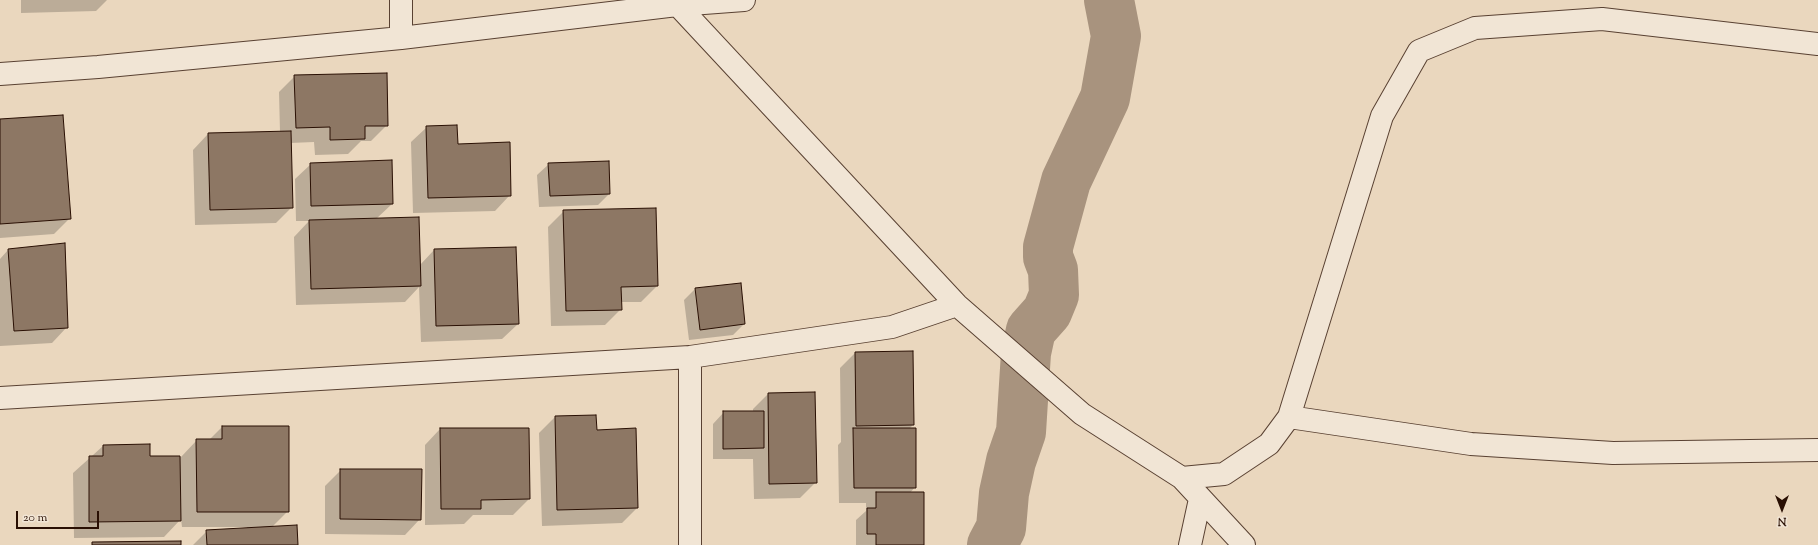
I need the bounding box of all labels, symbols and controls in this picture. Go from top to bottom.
north arrow [1762,489,1802,529]
scale bar [18,503,101,529]
text: 20 m [23,509,47,527]
text: N [1778,513,1786,529]

